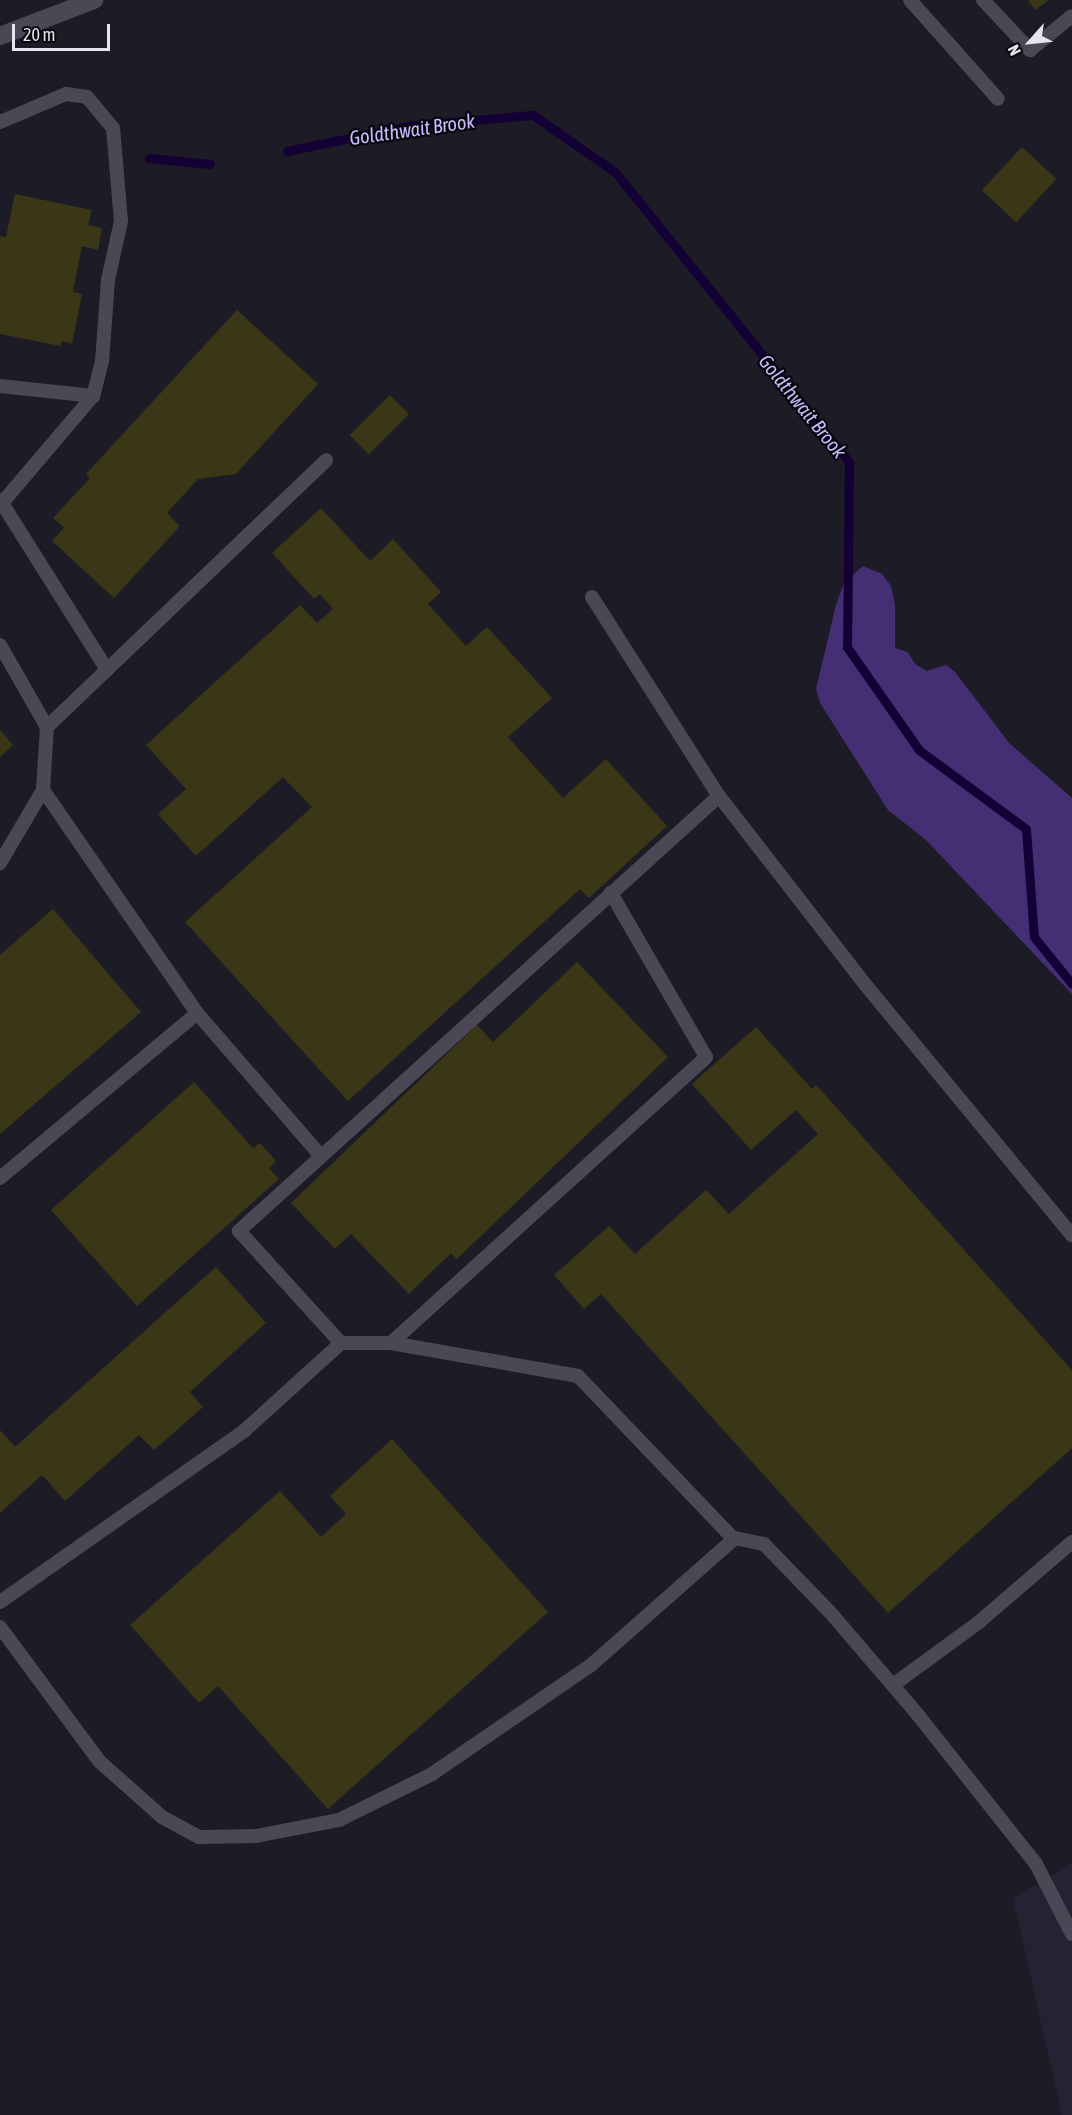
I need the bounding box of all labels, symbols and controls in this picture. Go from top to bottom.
scale bar [15,12,112,50]
north arrow [1000,12,1060,72]
text: 20 m [23,24,55,45]
text: N [1004,42,1024,58]
water label: Goldthwait Brook [348,108,476,150]
water label: Goldthwait Brook [754,349,852,463]

